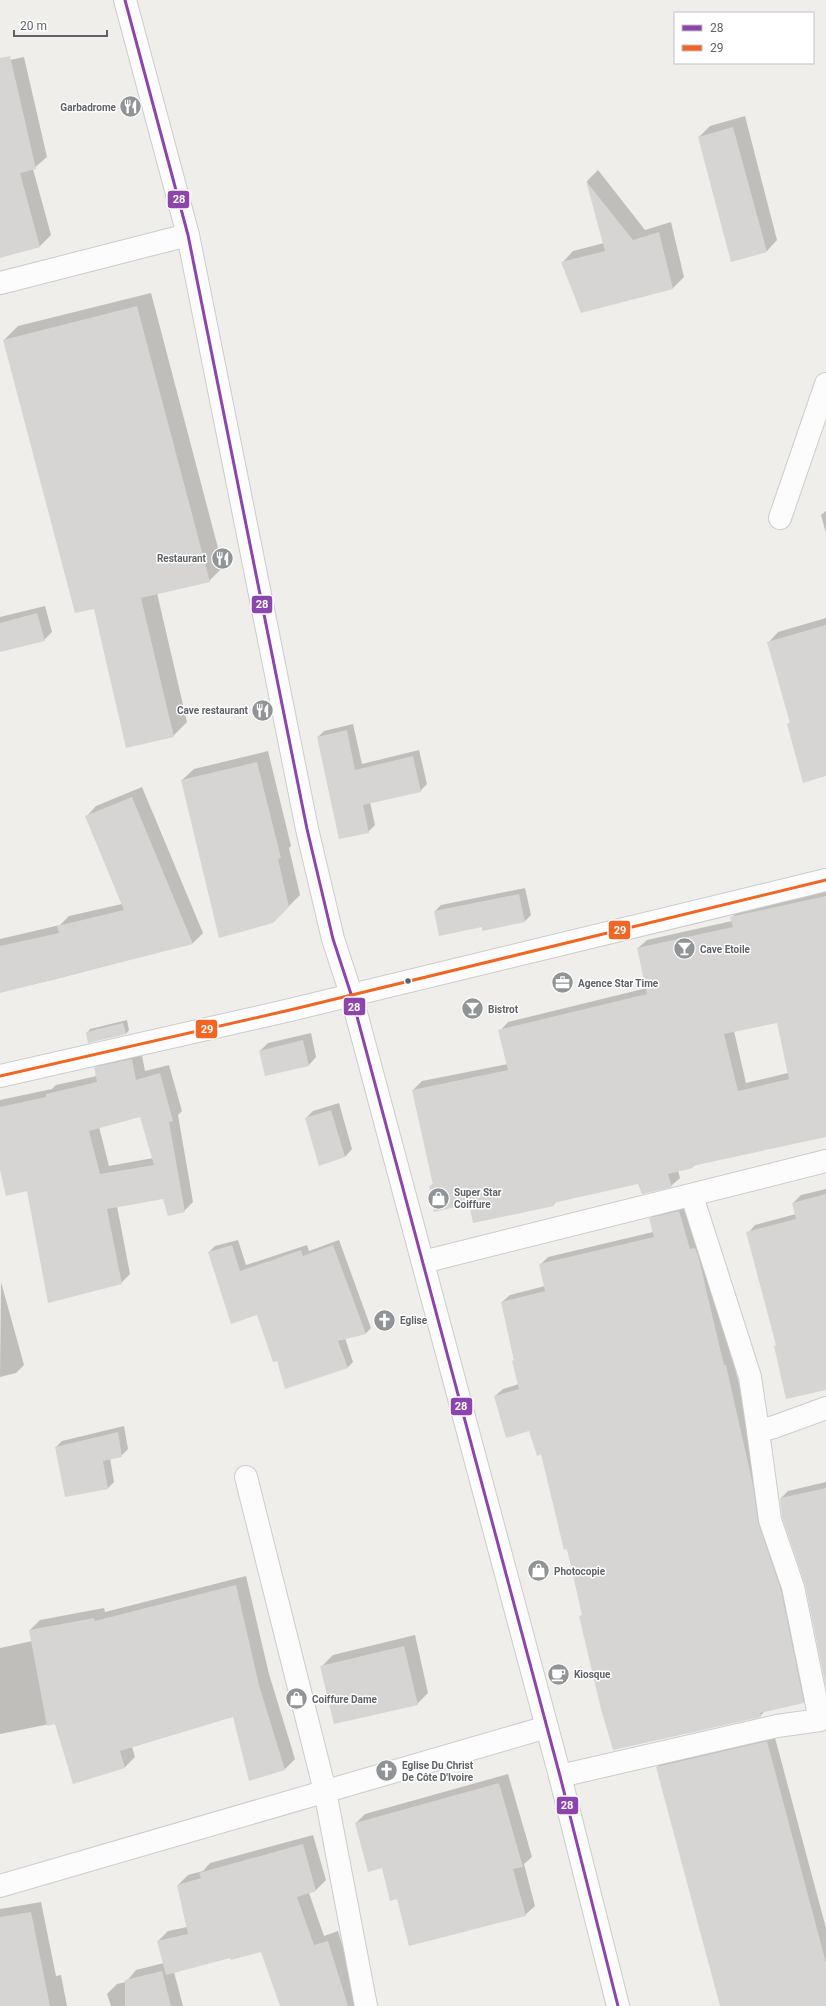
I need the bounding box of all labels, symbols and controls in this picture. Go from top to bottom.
scale bar [14,12,107,38]
legend [674,12,814,64]
text: 20 m [20,19,47,33]
text: 28 [710,21,724,35]
text: 29 [710,41,724,55]
restaurant icon: Garbadrome [118,94,144,120]
place label: Garbadrome [60,102,117,113]
line badge: 28 [167,190,190,209]
text: 28 [173,193,185,206]
restaurant icon: Restaurant [209,545,235,571]
place label: Restaurant [157,553,207,564]
line badge: 28 [251,595,273,614]
text: 28 [256,598,268,611]
restaurant icon: Cave restaurant [250,697,276,723]
place label: Cave restaurant [177,705,249,716]
line badge: 29 [608,920,631,940]
text: 29 [614,924,626,937]
bar icon: Cave Etoile [671,936,697,962]
place label: Cave Etoile [700,944,751,955]
office icon: Agence Star Time [549,970,575,996]
unlabelled marker [403,976,413,986]
place label: Agence Star Time [578,978,659,989]
bar icon: Bistrot [459,996,485,1022]
line badge: 28 [343,997,366,1016]
text: 28 [348,1001,360,1014]
place label: Bistrot [488,1004,519,1015]
line badge: 29 [195,1019,218,1039]
text: 29 [201,1023,213,1036]
shop icon: Super Star Coiffure [426,1185,452,1211]
place label: Super Star Coiffure [454,1187,502,1210]
church icon: Eglise [371,1307,397,1333]
place label: Eglise [400,1315,428,1326]
line badge: 28 [450,1397,473,1416]
text: 28 [455,1400,467,1413]
shop icon: Photocopie [525,1558,551,1584]
place label: Photocopie [554,1566,606,1577]
cafe icon: Kiosque [545,1661,571,1687]
place label: Kiosque [574,1669,611,1680]
shop icon: Coiffure Dame [283,1686,309,1712]
place label: Coiffure Dame [312,1694,378,1705]
church icon: Eglise Du Christ De Côte D'Ivoire [374,1758,400,1784]
place label: Eglise Du Christ De Côte D'Ivoire [402,1760,474,1783]
line badge: 28 [556,1796,579,1815]
text: 28 [561,1799,573,1812]

